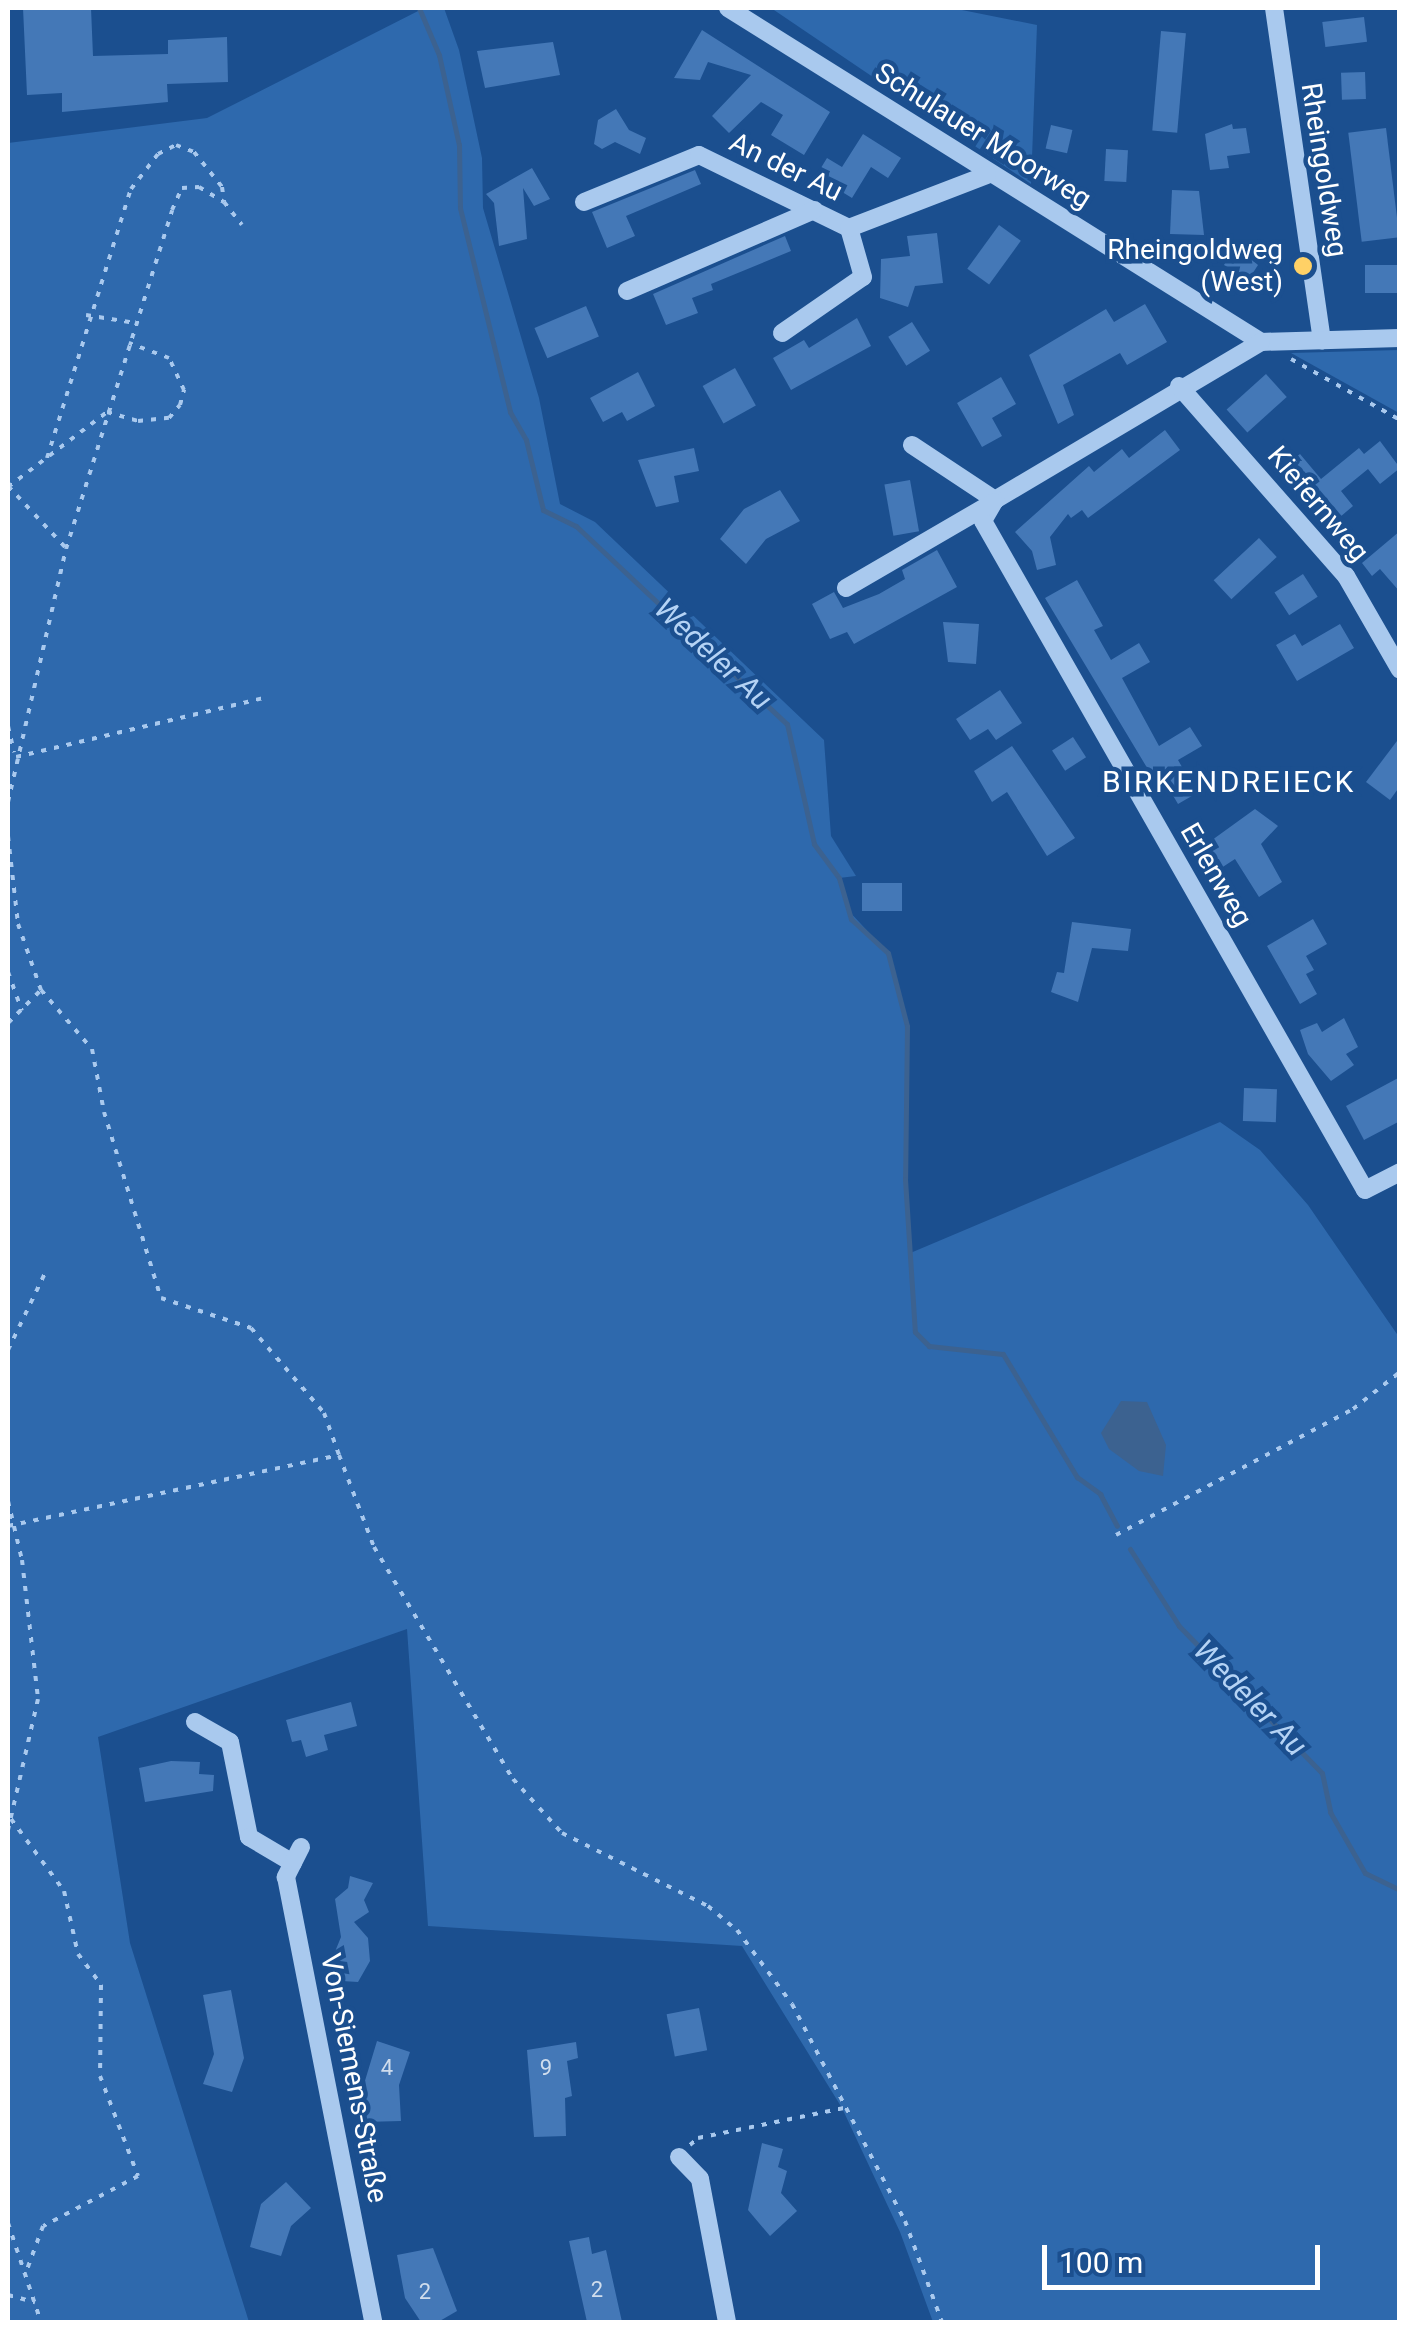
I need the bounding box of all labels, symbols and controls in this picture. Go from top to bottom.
street label: Schulauer Moorweg [869,56,1097,216]
street label: Rheingoldweg [1294,81,1354,259]
street label: An der Au [724,125,848,209]
place label: Rheingoldweg (West) [1107,233,1283,299]
marker: Rheingoldweg (West) [1292,255,1314,277]
street label: Kiefernweg [1260,440,1376,568]
water label: Wedeler Au [647,591,779,717]
district label: BIRKENDREIECK [1102,764,1356,800]
street label: Erlenweg [1173,817,1259,933]
water label: Wedeler Au [1186,1633,1314,1763]
street label: Von-Siemens-Straße [313,1951,395,2205]
house number: 4 [381,2055,393,2081]
house number: 9 [540,2055,552,2081]
scale bar [1047,2225,1324,2287]
text: 100 m [1059,2245,1143,2280]
house number: 2 [591,2277,603,2303]
house number: 2 [419,2279,431,2305]

